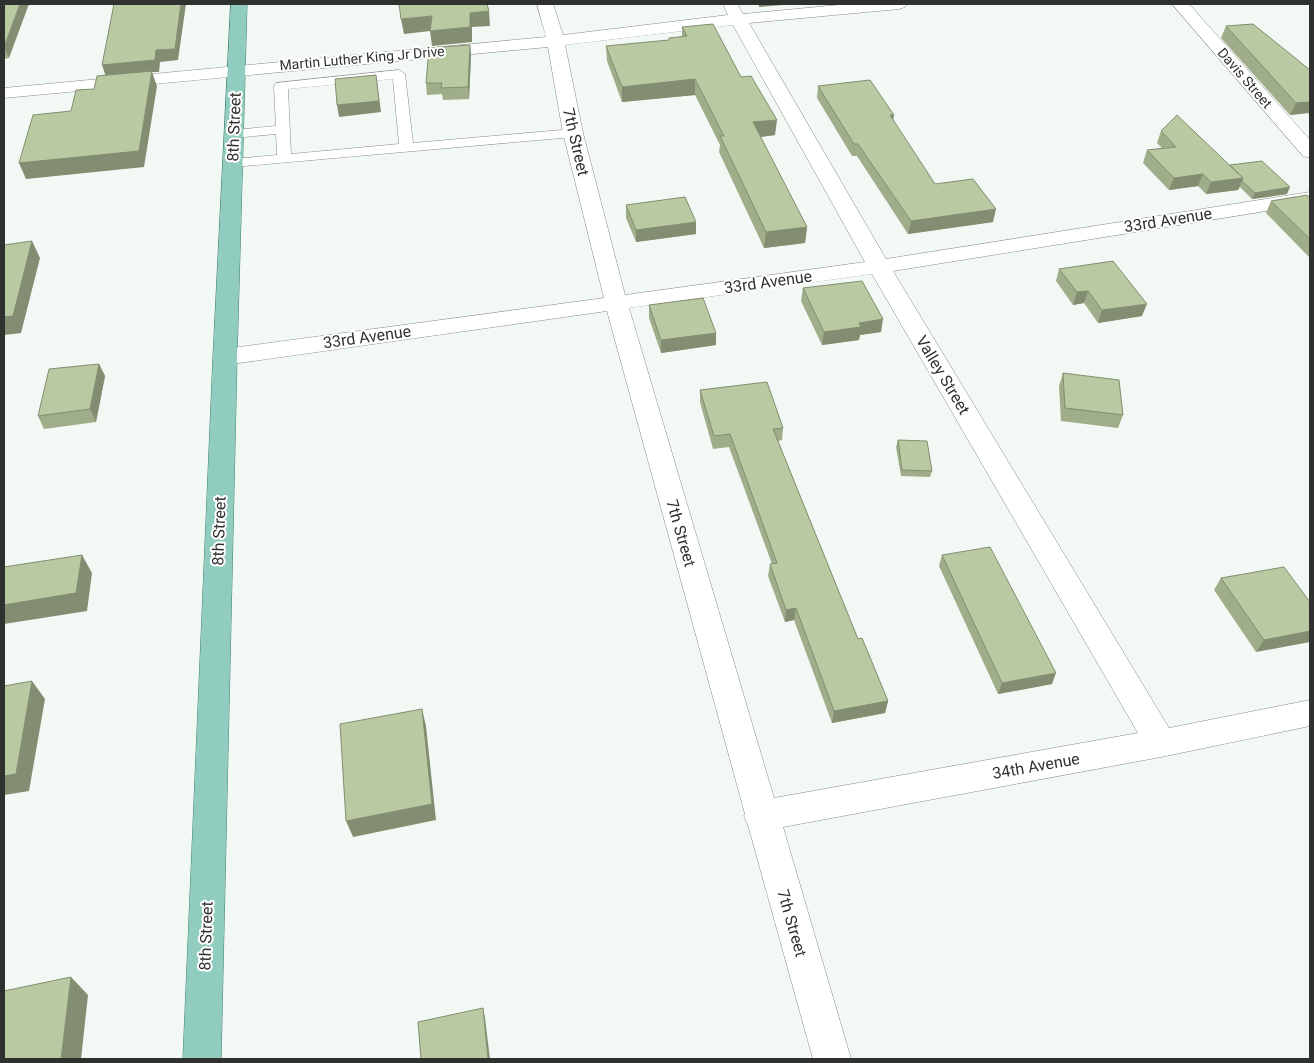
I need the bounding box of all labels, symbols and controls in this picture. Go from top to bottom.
street label: Martin Luther King Jr Drive [279,43,445,73]
street label: Davis Street [1215,45,1276,112]
street label: 8th Street [223,92,245,162]
street label: 7th Street [559,106,593,178]
street label: 33rd Avenue [1123,204,1213,236]
street label: 33rd Avenue [723,266,813,298]
street label: 33rd Avenue [322,321,412,353]
street label: Valley Street [912,332,974,418]
street label: 8th Street [208,496,230,566]
street label: 7th Street [662,497,700,569]
street label: 34th Avenue [991,749,1081,783]
street label: 7th Street [773,887,811,959]
street label: 8th Street [195,901,217,971]

